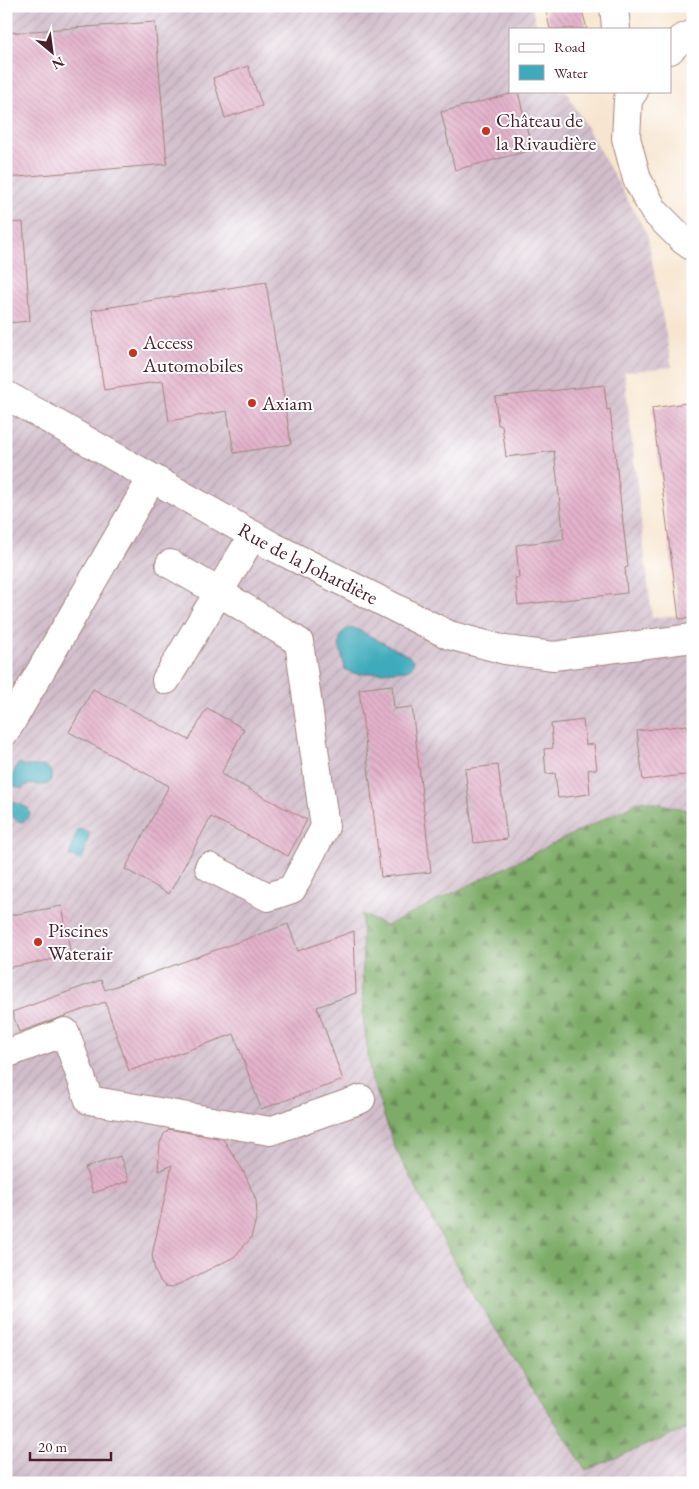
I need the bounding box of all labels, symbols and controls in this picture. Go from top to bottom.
north arrow [28,28,78,78]
legend [509,28,672,92]
text: Road [554,37,586,56]
text: N [48,53,68,74]
text: Water [554,63,588,82]
place label: Château de la Rivaudière [496,107,596,156]
marker: Château de la Rivaudière [480,125,492,137]
place label: Access Automobiles [142,329,243,378]
marker: Access Automobiles [127,347,139,359]
place label: Axiam [261,390,313,416]
marker: Axiam [246,397,258,409]
street label: Rue de la Johardière [233,516,383,610]
place label: Piscines Waterair [48,917,113,966]
marker: Piscines Waterair [32,936,44,948]
scale bar [30,1429,111,1461]
text: 20 m [38,1437,67,1456]

